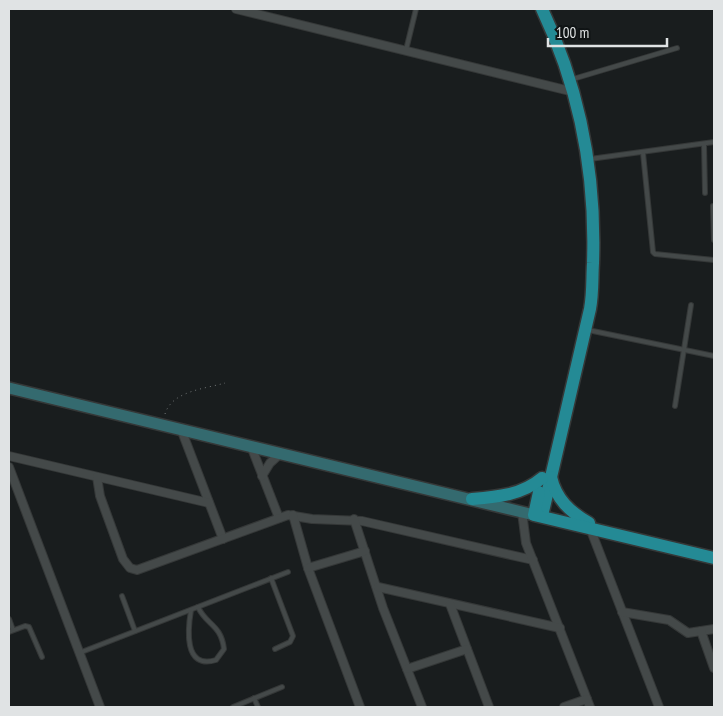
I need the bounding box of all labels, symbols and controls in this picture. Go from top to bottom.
scale bar [548,15,667,47]
text: 100 m [556,23,589,42]

